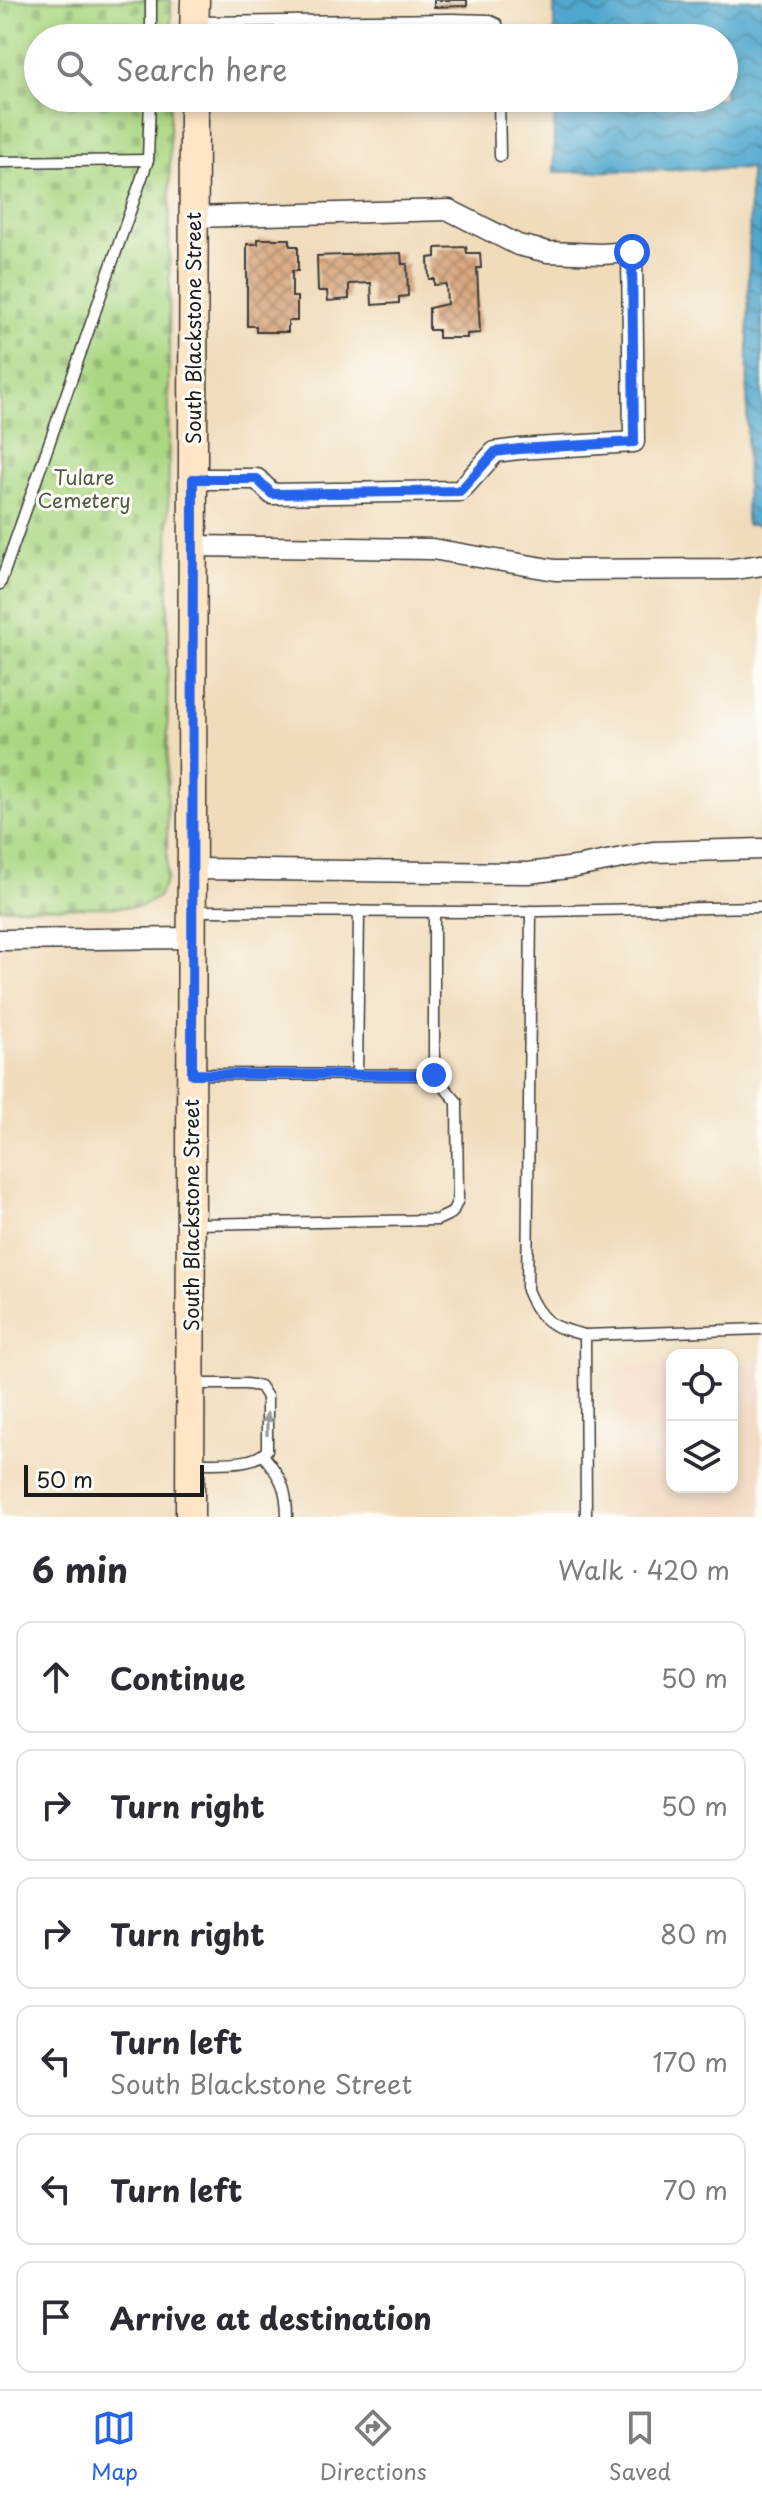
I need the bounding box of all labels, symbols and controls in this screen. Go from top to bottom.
search box [24,24,738,112]
icon: search [52,46,96,90]
text: Search here [116,46,288,91]
street label: South Blackstone Street [178,212,208,444]
route start [614,234,650,270]
park label: Tulare Cemetery [37,462,131,515]
route end [416,1057,452,1093]
street label: South Blackstone Street [176,1099,206,1331]
map controls [666,1349,738,1493]
button: locate [666,1349,738,1421]
one-way arrow [261,1411,273,1436]
button: layers [666,1421,738,1493]
scale bar [24,1461,204,1497]
text: 50 m [36,1462,93,1495]
text: 6 min [32,1543,128,1595]
text: Walk · 420 m [558,1550,730,1589]
icon: ahead [34,1655,78,1699]
text: Continue [110,1655,245,1700]
text: 50 m [661,1658,728,1697]
icon: right [34,1783,78,1827]
text: Turn right [110,1783,265,1828]
text: 50 m [661,1786,728,1825]
icon: right [34,1911,78,1955]
text: Turn right [110,1911,265,1956]
text: 80 m [660,1914,728,1953]
text: Turn left [110,2019,242,2064]
icon: left [34,2039,78,2083]
text: 170 m [653,2042,728,2081]
text: South Blackstone Street [110,2064,412,2103]
icon: left [34,2167,78,2211]
text: Turn left [110,2167,242,2212]
text: 70 m [663,2170,728,2209]
icon: arrive [34,2295,78,2339]
text: Arrive at destination [110,2295,432,2340]
tab: Map [91,2406,138,2487]
tab: Directions [320,2406,427,2487]
tab: Saved [609,2406,671,2487]

